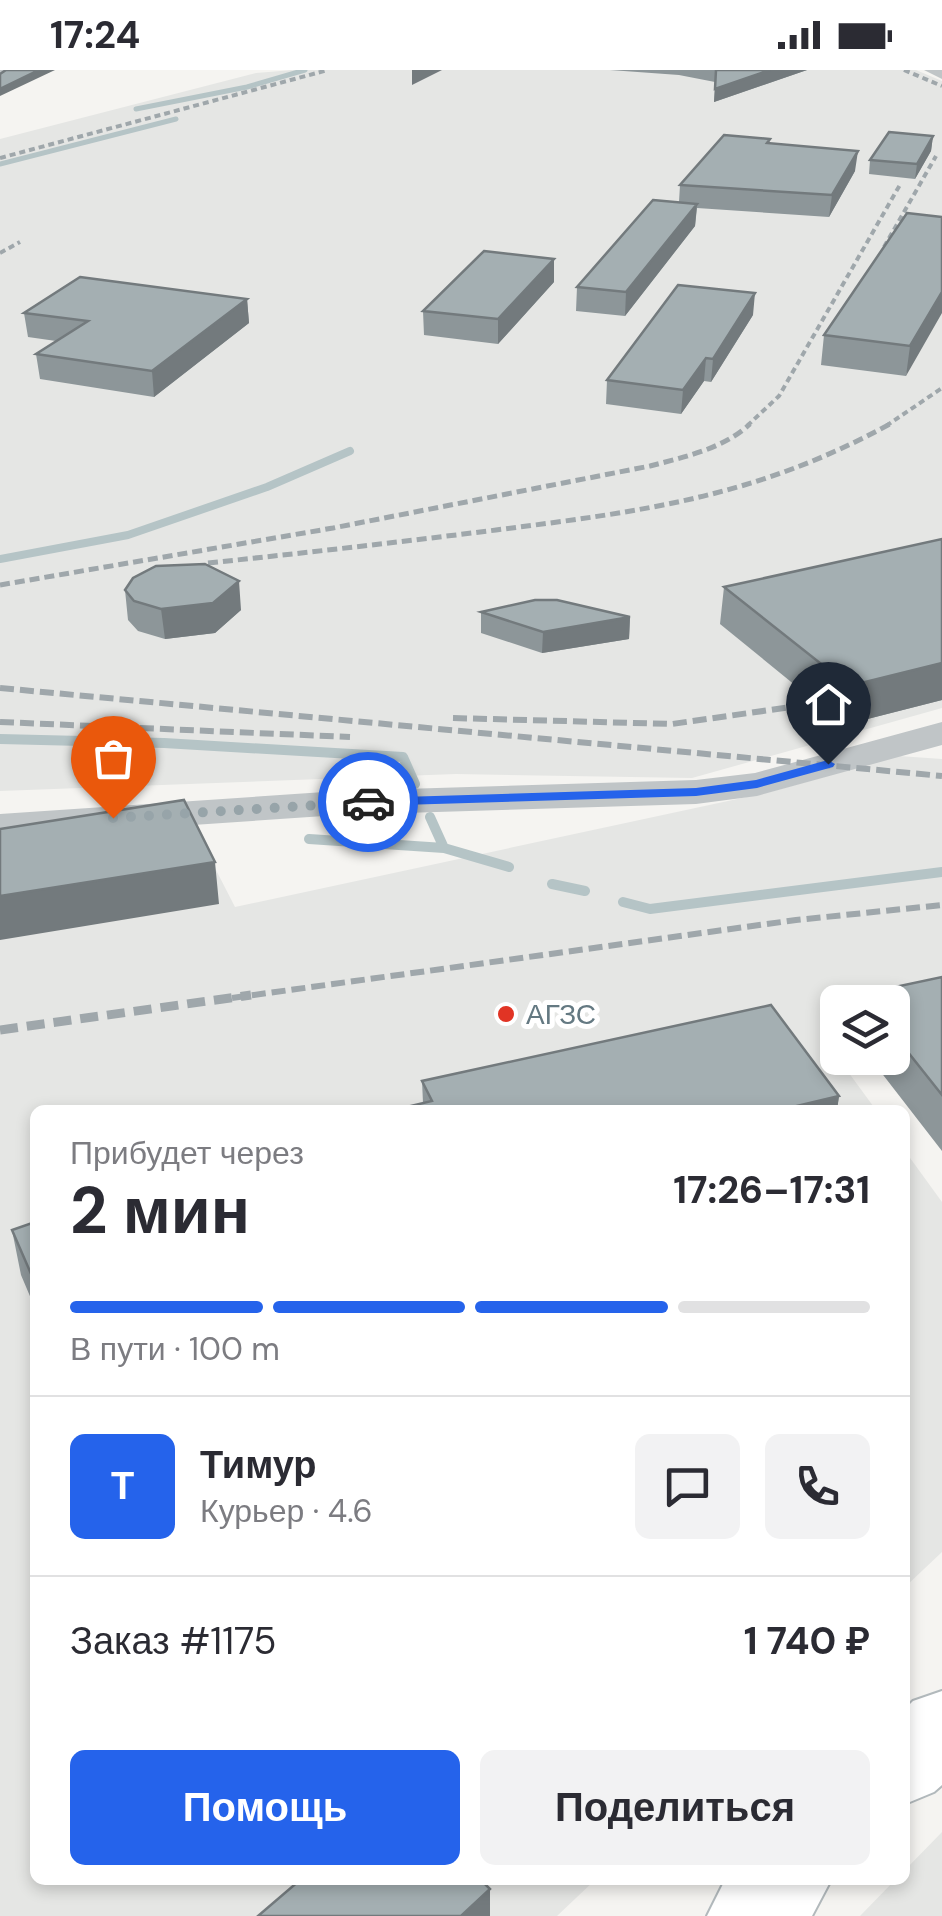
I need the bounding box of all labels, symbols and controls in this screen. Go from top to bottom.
text: 17:24 [50,10,140,60]
pin [786,662,871,765]
icon: home [801,677,856,732]
pin [71,716,156,819]
icon: bag [86,731,141,786]
courier [318,752,418,852]
icon: car [341,775,396,830]
map controls [820,985,910,1075]
button: layers [820,985,910,1075]
place label: АГЗС [526,996,596,1033]
marker: АГЗС [495,1003,517,1025]
text: Прибудет через [70,1132,304,1174]
text: 17:26–17:31 [673,1165,870,1215]
text: 2 мин [70,1169,250,1253]
text: В пути · 100 m [70,1328,280,1370]
button: chat [635,1434,740,1539]
button: phone [765,1434,870,1539]
text: Тимур [200,1440,317,1490]
text: Т [111,1461,134,1511]
text: Курьер · 4.6 [200,1490,373,1532]
text: Заказ #1175 [70,1616,276,1666]
text: 1 740 ₽ [744,1616,870,1666]
button: Помощь [70,1750,460,1865]
button: Поделиться [480,1750,870,1865]

